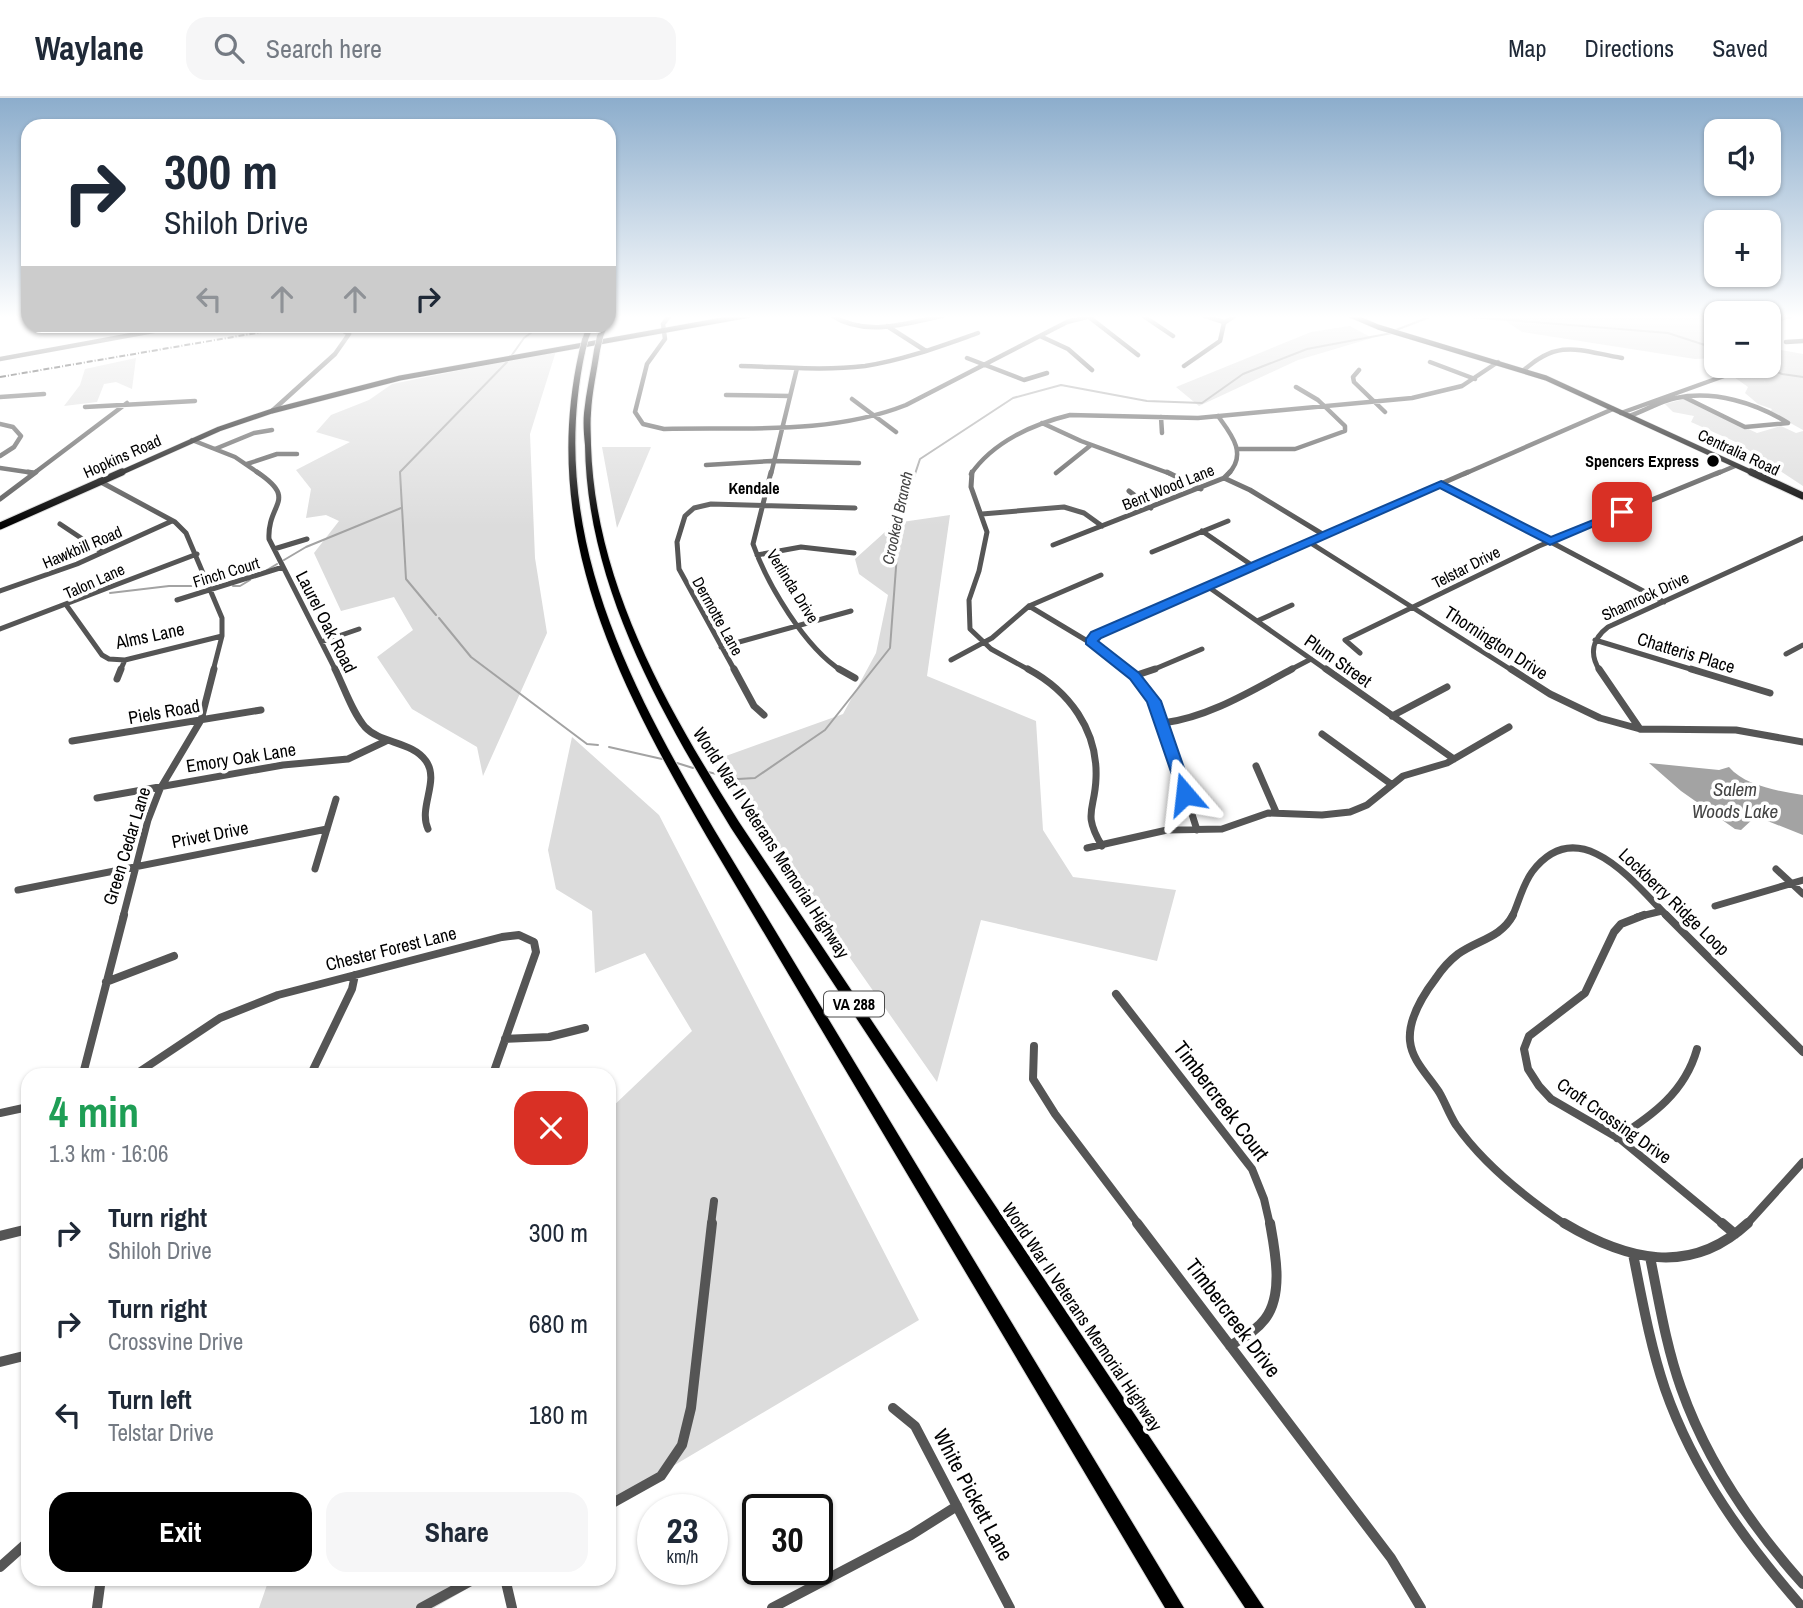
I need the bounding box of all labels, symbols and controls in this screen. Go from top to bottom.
search box [186,17,676,80]
text: Waylane [35,26,144,70]
icon: search [210,29,248,67]
text: Search here [266,31,382,66]
text: Map [1508,32,1546,64]
text: Directions [1584,32,1674,64]
text: Saved [1712,32,1768,64]
map controls [1704,119,1781,378]
button: sound [1704,119,1781,196]
text: 300 m [164,138,278,204]
icon: right [49,147,140,238]
text: Shiloh Drive [164,201,308,244]
button: + [1704,210,1781,287]
icon: left [190,280,228,318]
icon: ahead [263,280,301,318]
icon: ahead [336,280,374,318]
icon: right [409,280,447,318]
button: − [1704,301,1781,378]
street label: Centralia Road [1694,423,1784,481]
street label: Hopkins Road [80,429,164,483]
place label: Spencers Express [1585,450,1699,472]
marker: Spencers Express [1705,453,1721,469]
street label: Bent Wood Lane [1119,459,1217,515]
water label: Crooked Branch [876,469,918,567]
district label: Kendale [728,477,780,499]
pin [1592,482,1652,542]
icon: arrive [1603,493,1641,531]
street label: Hawkbill Road [39,520,125,574]
street label: Telstar Drive [1428,540,1504,594]
street label: Verlinda Drive [762,545,824,627]
street label: Finch Court [190,551,262,593]
street label: Talon Lane [60,558,128,604]
street label: Laurel Oak Road [290,566,363,677]
street label: Shamrock Drive [1598,566,1692,626]
street label: Dermotte Lane [687,573,749,659]
street label: Thornington Drive [1440,600,1553,685]
street label: Alms Lane [112,616,187,655]
street label: Chatteris Place [1634,626,1738,679]
street label: Plum Street [1300,628,1377,693]
street label: Piels Road [126,693,202,730]
street label: World War II Veterans Memorial Highway [687,722,856,964]
street label: Emory Oak Lane [184,736,298,779]
position arrow [1148,757,1222,831]
water label: Salem Woods Lake [1692,776,1778,824]
street label: Green Cedar Lane [97,784,156,908]
street label: Privet Drive [169,815,251,854]
street label: Lockberry Ridge Loop [1613,842,1735,961]
street label: Chester Forest Lane [323,920,459,977]
road number: VA 288 [824,991,884,1016]
street label: Timbercreek Court [1167,1035,1276,1167]
street label: Croft Crossing Drive [1552,1072,1677,1169]
text: 4 min [49,1084,139,1140]
button: close [514,1091,588,1165]
text: 1.3 km · 16:06 [49,1138,169,1169]
street label: World War II Veterans Memorial Highway [996,1198,1169,1436]
text: Turn right [108,1200,207,1235]
icon: right [49,1214,87,1252]
text: 300 m [529,1215,588,1250]
text: Shiloh Drive [108,1235,212,1266]
street label: Timbercreek Drive [1179,1252,1288,1383]
text: Turn right [108,1291,207,1326]
icon: right [49,1305,87,1343]
text: 680 m [529,1306,588,1341]
text: Crossvine Drive [108,1326,243,1357]
text: Turn left [108,1382,192,1417]
icon: left [49,1396,87,1434]
text: 180 m [529,1397,588,1432]
text: Telstar Drive [108,1417,214,1448]
street label: White Pickett Lane [926,1424,1020,1566]
button: Exit [49,1492,312,1572]
button: Share [326,1492,588,1572]
speed limit sign: 30 [742,1494,833,1585]
text: 23 [667,1507,698,1554]
text: km/h [667,1544,699,1569]

